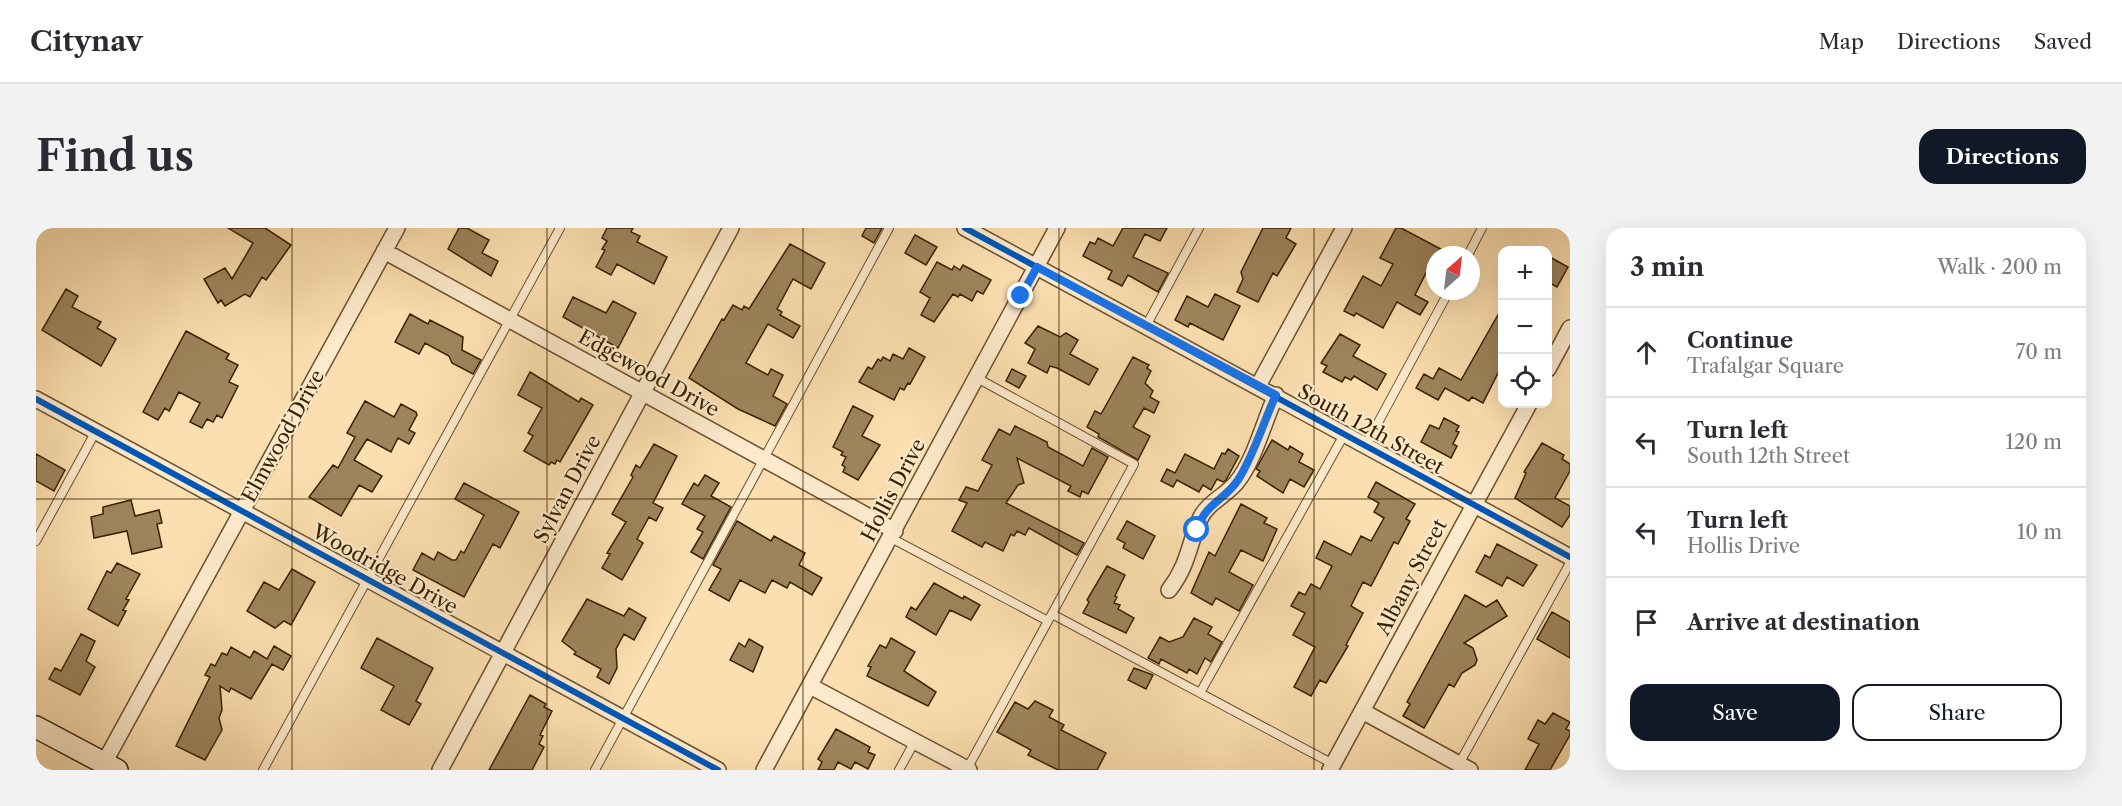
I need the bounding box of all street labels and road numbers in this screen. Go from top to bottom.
street label: Edgewood Drive [574,324,724,422]
street label: Elmwood Drive [237,366,329,506]
street label: South 12th Street [1294,379,1448,479]
street label: Sylvan Drive [528,431,606,547]
street label: Hollis Drive [856,435,930,545]
street label: Albany Street [1370,515,1452,640]
street label: Woodridge Drive [307,519,462,619]

